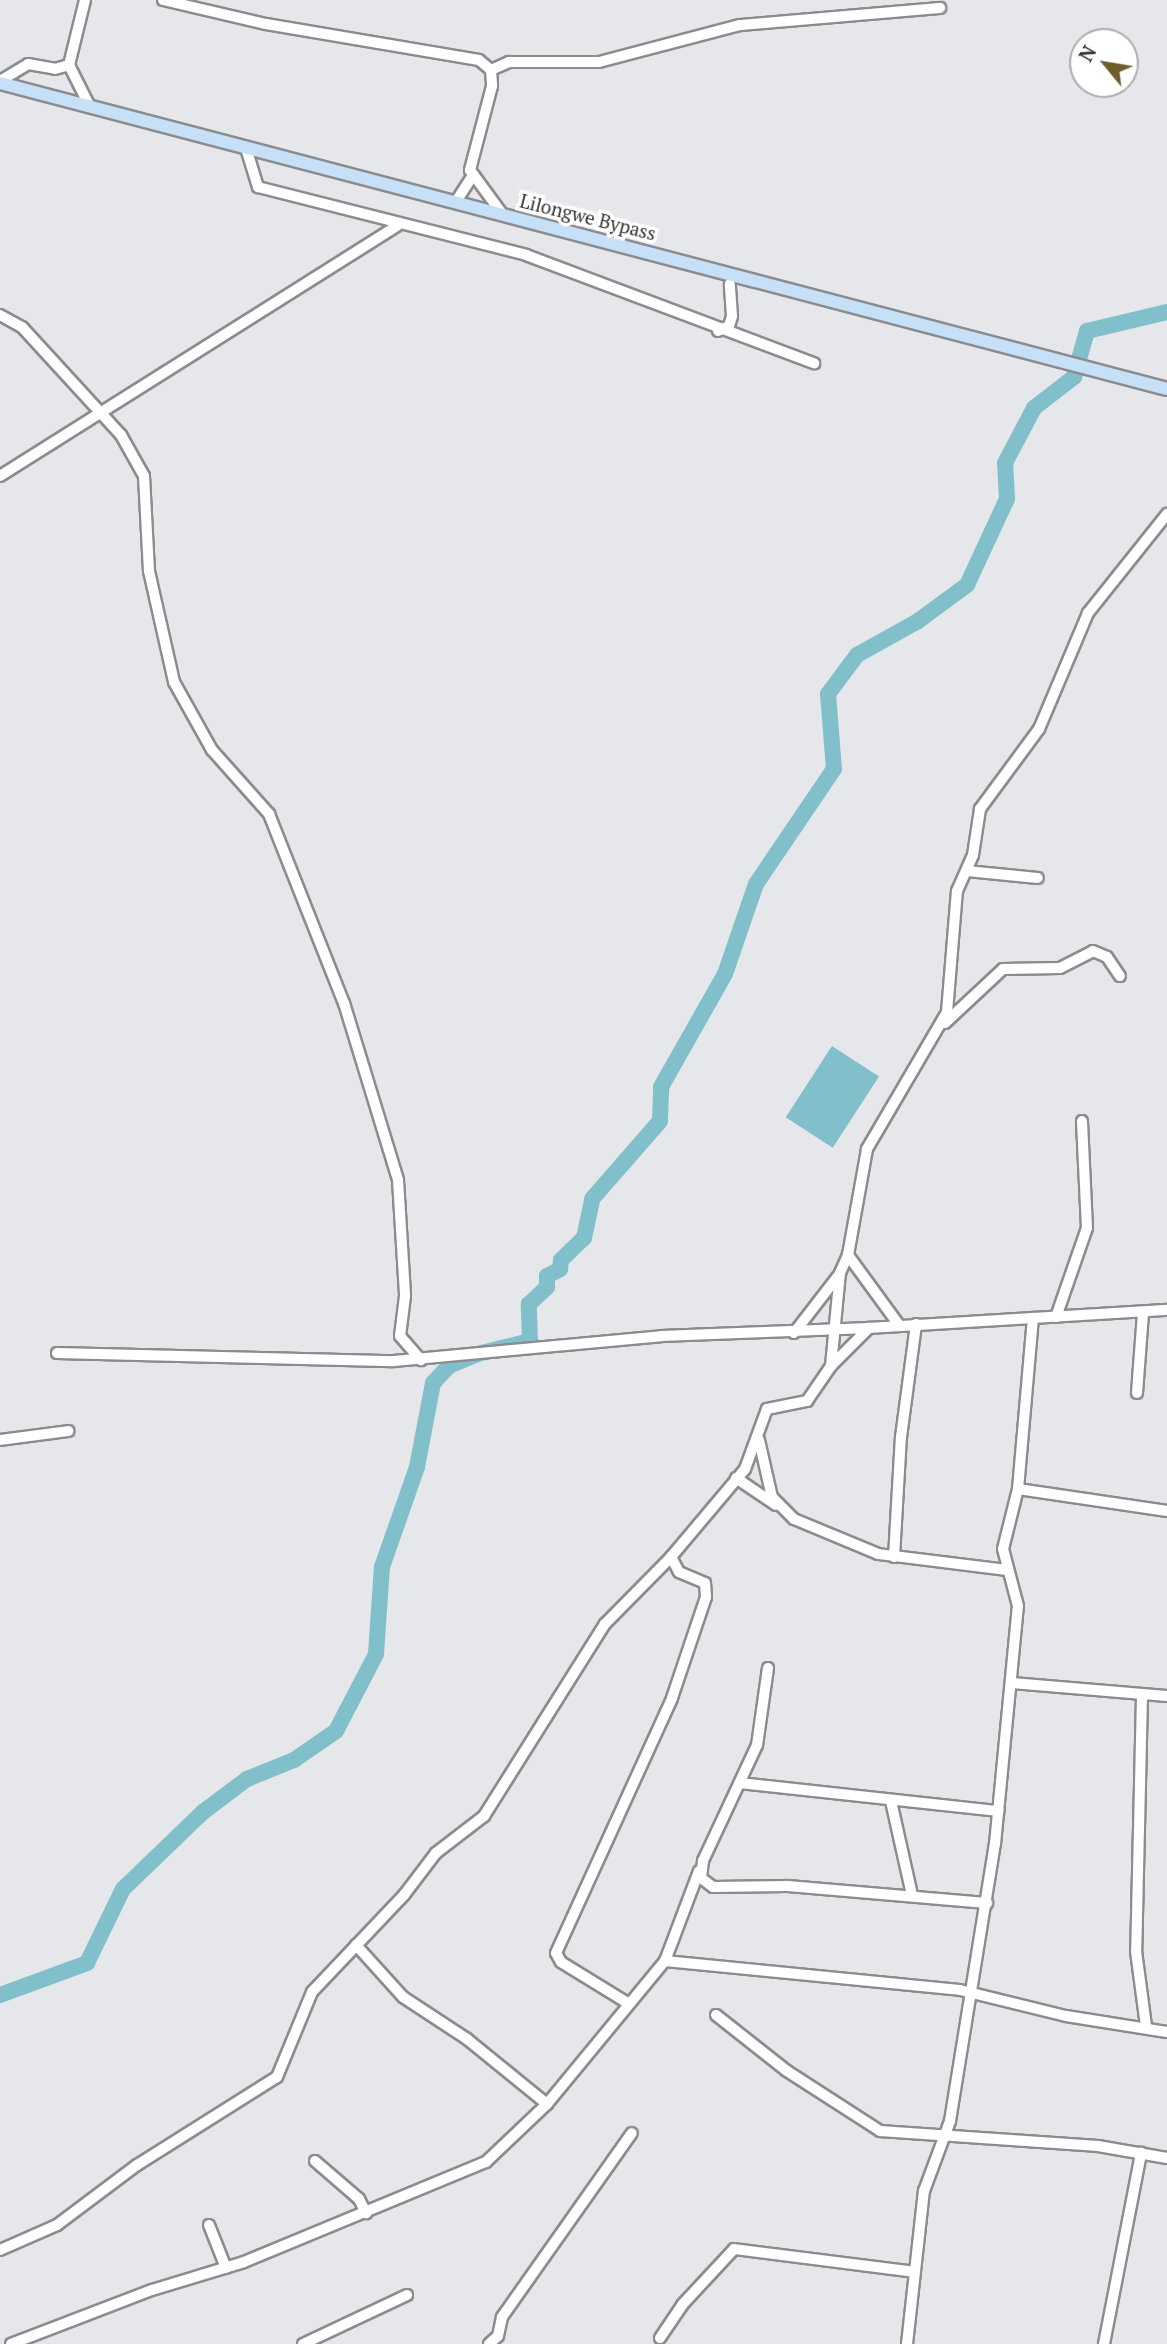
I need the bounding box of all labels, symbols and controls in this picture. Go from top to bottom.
north arrow [1069,28,1139,98]
text: N [1073,41,1102,66]
street label: Lilongwe Bypass [518,189,658,245]

